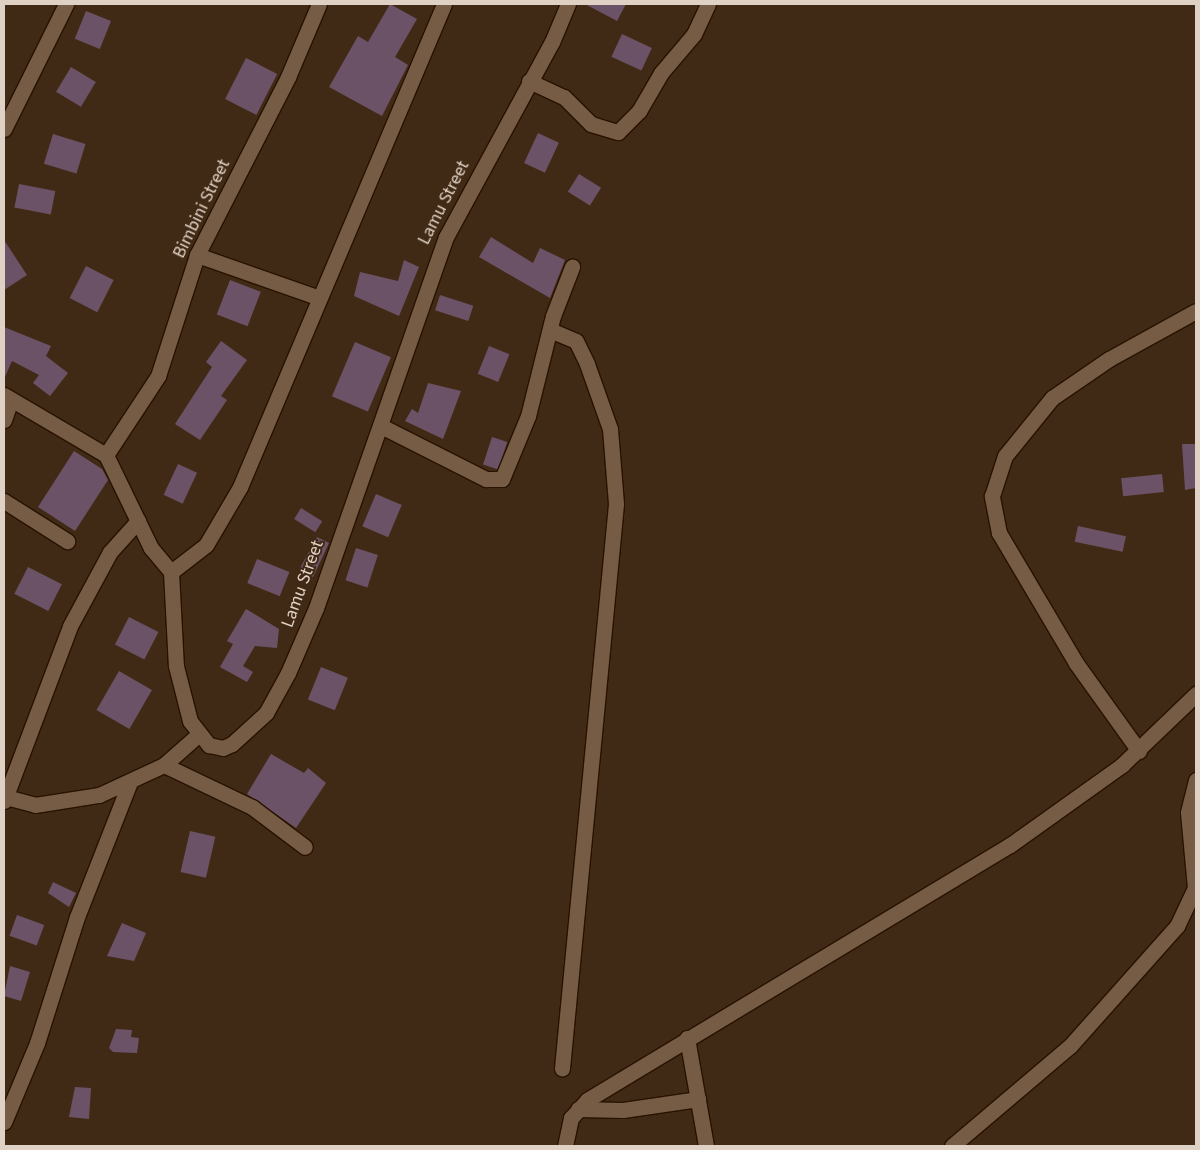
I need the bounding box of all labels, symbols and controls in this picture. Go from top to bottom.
street label: Bimbini Street [169,156,235,262]
street label: Lamu Street [414,157,474,249]
street label: Lamu Street [277,537,329,631]

